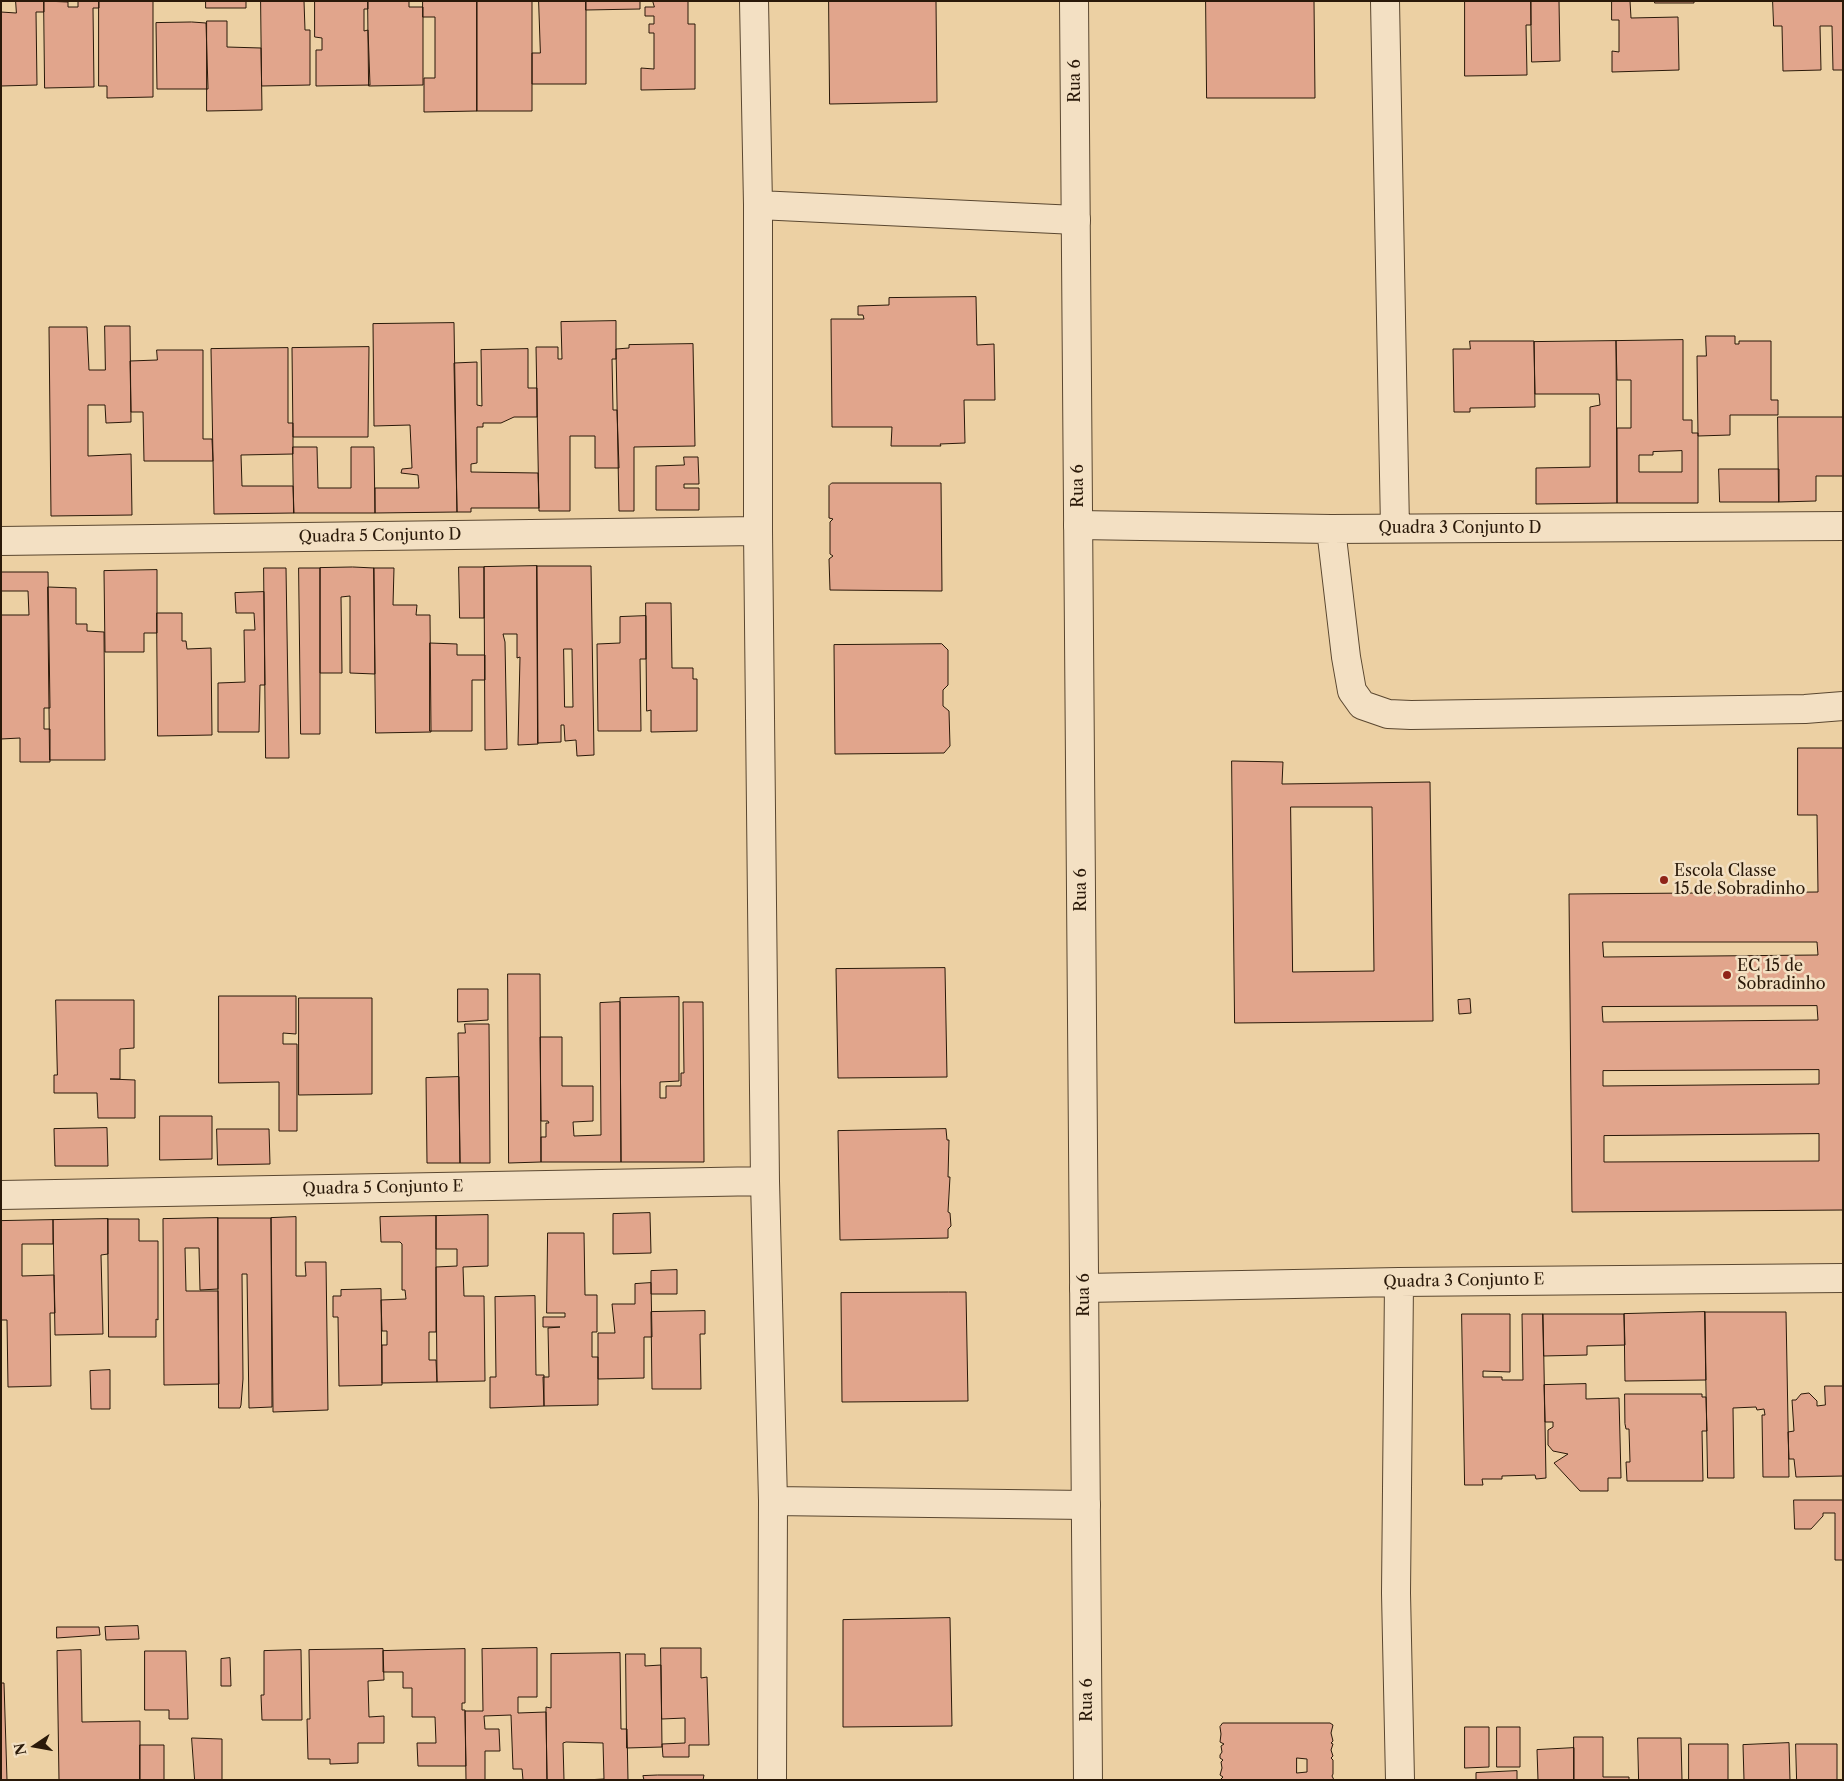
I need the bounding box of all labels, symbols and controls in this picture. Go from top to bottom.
street label: Rua 6 [1065,59,1085,103]
street label: Rua 6 [1068,464,1088,508]
street label: Quadra 3 Conjunto D [1378,518,1542,538]
street label: Quadra 5 Conjunto D [298,525,462,547]
place label: Escola Classe 15 de Sobradinho [1674,861,1805,899]
street label: Rua 6 [1071,868,1091,912]
marker: Escola Classe 15 de Sobradinho [1658,874,1670,886]
place label: EC 15 de Sobradinho [1737,956,1826,994]
marker: EC 15 de Sobradinho [1721,969,1733,981]
street label: Quadra 5 Conjunto E [302,1177,464,1199]
street label: Quadra 3 Conjunto E [1383,1270,1545,1292]
street label: Rua 6 [1074,1273,1094,1317]
street label: Rua 6 [1077,1678,1097,1722]
north arrow [10,1721,60,1771]
text: N [10,1741,30,1757]

